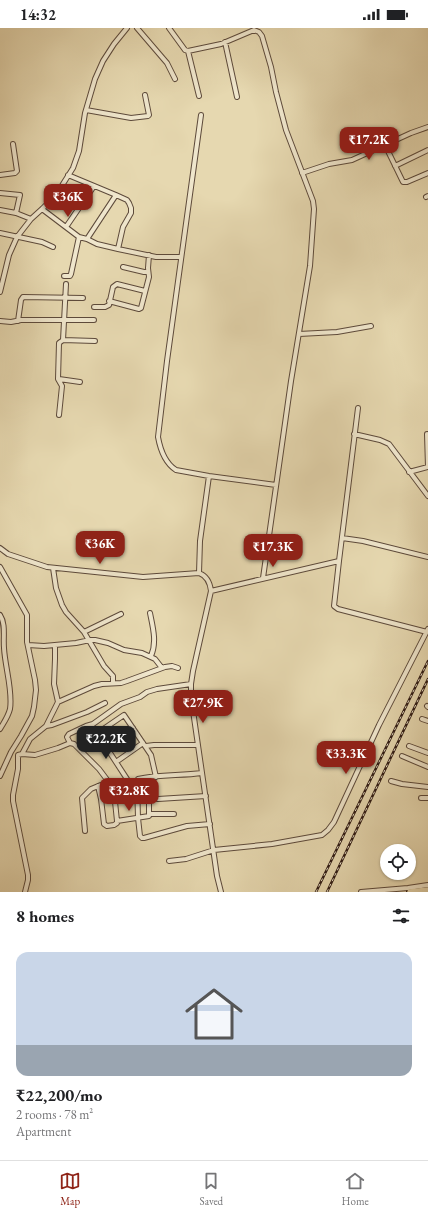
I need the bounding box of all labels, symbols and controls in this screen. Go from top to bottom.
text: 14:32 [20,5,56,24]
pin: ₹17.2K [336,127,402,161]
text: ₹17.2K [349,131,389,148]
pin: ₹36K [44,184,92,218]
text: ₹36K [53,188,83,205]
pin: ₹36K [76,531,124,565]
pin: ₹17.3K [240,534,306,568]
text: ₹36K [85,535,115,552]
text: ₹17.3K [253,538,293,555]
pin: ₹27.9K [170,690,236,724]
text: ₹27.9K [183,694,223,711]
pin: ₹22.2K [73,726,139,760]
text: ₹22.2K [86,730,126,747]
pin: ₹33.3K [313,741,379,775]
text: ₹33.3K [326,745,366,762]
pin: ₹32.8K [96,778,162,812]
text: ₹32.8K [109,782,149,799]
map controls [380,844,416,880]
button: locate [380,844,416,880]
text: 8 homes [16,905,74,927]
icon: filters [390,905,412,927]
icon: home [178,978,250,1050]
text: ₹22,200/mo [16,1084,102,1106]
text: 2 rooms · 78 m² [16,1106,93,1123]
text: Apartment [16,1123,71,1140]
tab: Map [59,1170,81,1208]
tab: Saved [200,1170,223,1208]
tab: Home [342,1170,369,1208]

